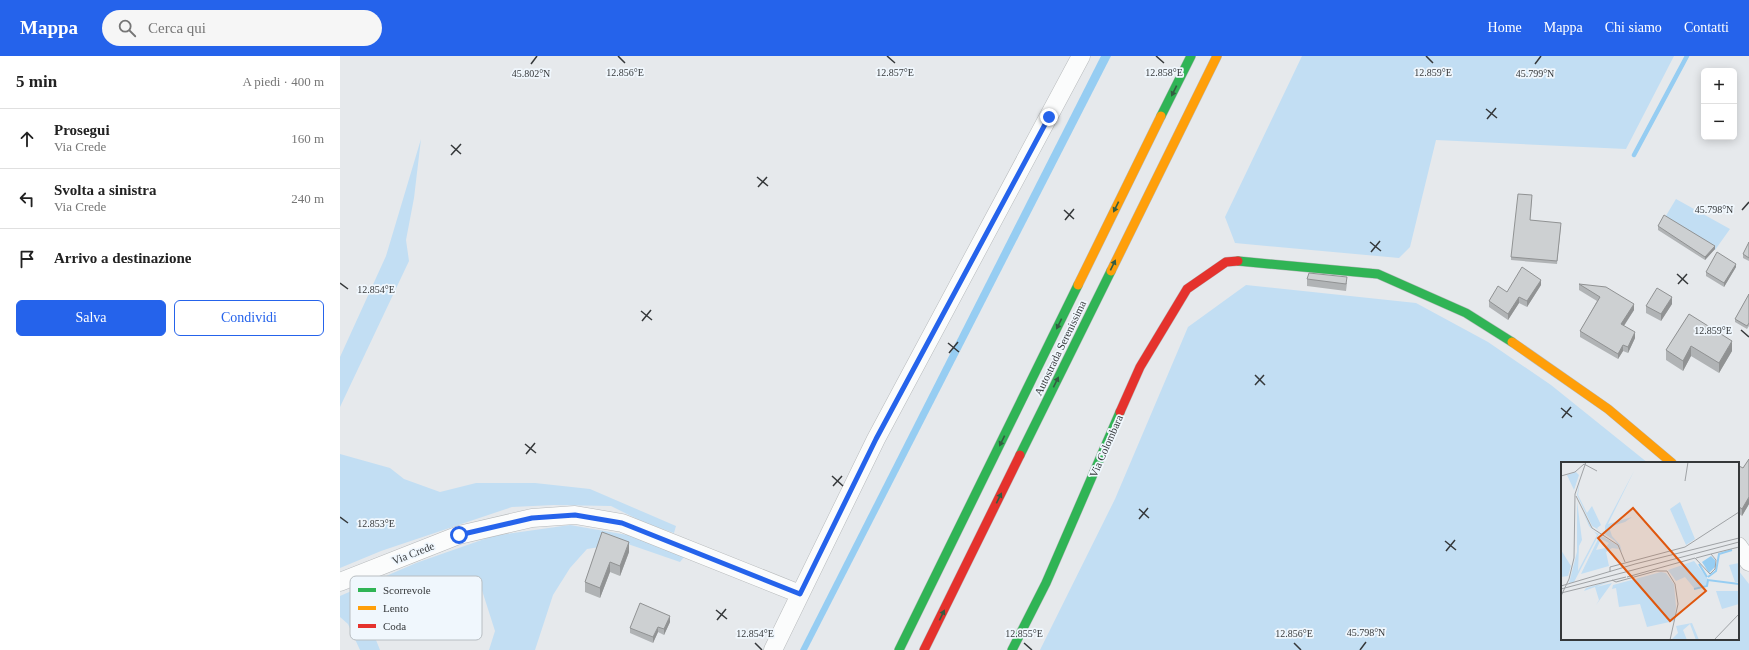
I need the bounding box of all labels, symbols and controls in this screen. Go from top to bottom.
search box [102,10,382,46]
text: Mappa [20,17,78,38]
icon: search [116,17,138,39]
text: Cerca qui [148,20,206,36]
text: Home [1488,20,1522,35]
text: Mappa [1544,20,1583,35]
text: Chi siamo [1605,20,1662,35]
text: Contatti [1684,20,1729,35]
text: 12.856°E [606,67,644,78]
text: 12.857°E [876,67,914,78]
text: 12.858°E [1145,67,1183,78]
text: 12.859°E [1414,67,1452,78]
text: 45.802°N [512,68,550,79]
text: 45.799°N [1516,68,1554,79]
map controls [1701,68,1737,140]
button: + [1701,68,1737,104]
text: 5 min [16,72,57,91]
text: A piedi · 400 m [242,74,324,89]
one-way arrow [1170,85,1177,97]
button: − [1701,104,1737,140]
route end [1040,108,1058,126]
text: Prosegui [54,122,110,138]
icon: ahead [16,128,38,150]
text: 160 m [291,131,324,146]
text: Via Crede [54,139,106,154]
text: Svolta a sinistra [54,182,157,198]
icon: left [16,188,38,210]
text: 240 m [291,191,324,206]
text: Via Crede [54,199,106,214]
one-way arrow [1113,202,1119,213]
text: 45.798°N [1695,204,1733,215]
icon: arrive [16,248,38,270]
text: Arrivo a destinazione [54,250,191,266]
one-way arrow [1110,259,1116,271]
text: 12.854°E [357,284,395,295]
street label: Autostrada Serenissima [1032,298,1088,397]
button: Salva [16,300,166,336]
button: Condividi [174,300,324,336]
one-way arrow [1056,318,1062,330]
text: 12.859°E [1694,325,1732,336]
one-way arrow [1053,376,1059,387]
street label: Via Colombara [1087,413,1125,479]
one-way arrow [999,435,1005,447]
inset map [1561,462,1739,640]
one-way arrow [996,493,1002,504]
text: 12.853°E [357,518,395,529]
route start [450,526,468,544]
street label: Via Crede [390,539,436,567]
legend [350,576,482,640]
text: Scorrevole [383,584,431,596]
text: Lento [383,602,409,614]
one-way arrow [938,609,945,621]
text: Coda [383,620,406,632]
text: 45.798°N [1347,627,1385,638]
text: 12.854°E [736,628,774,639]
text: 12.855°E [1005,628,1043,639]
text: 12.856°E [1275,628,1313,639]

